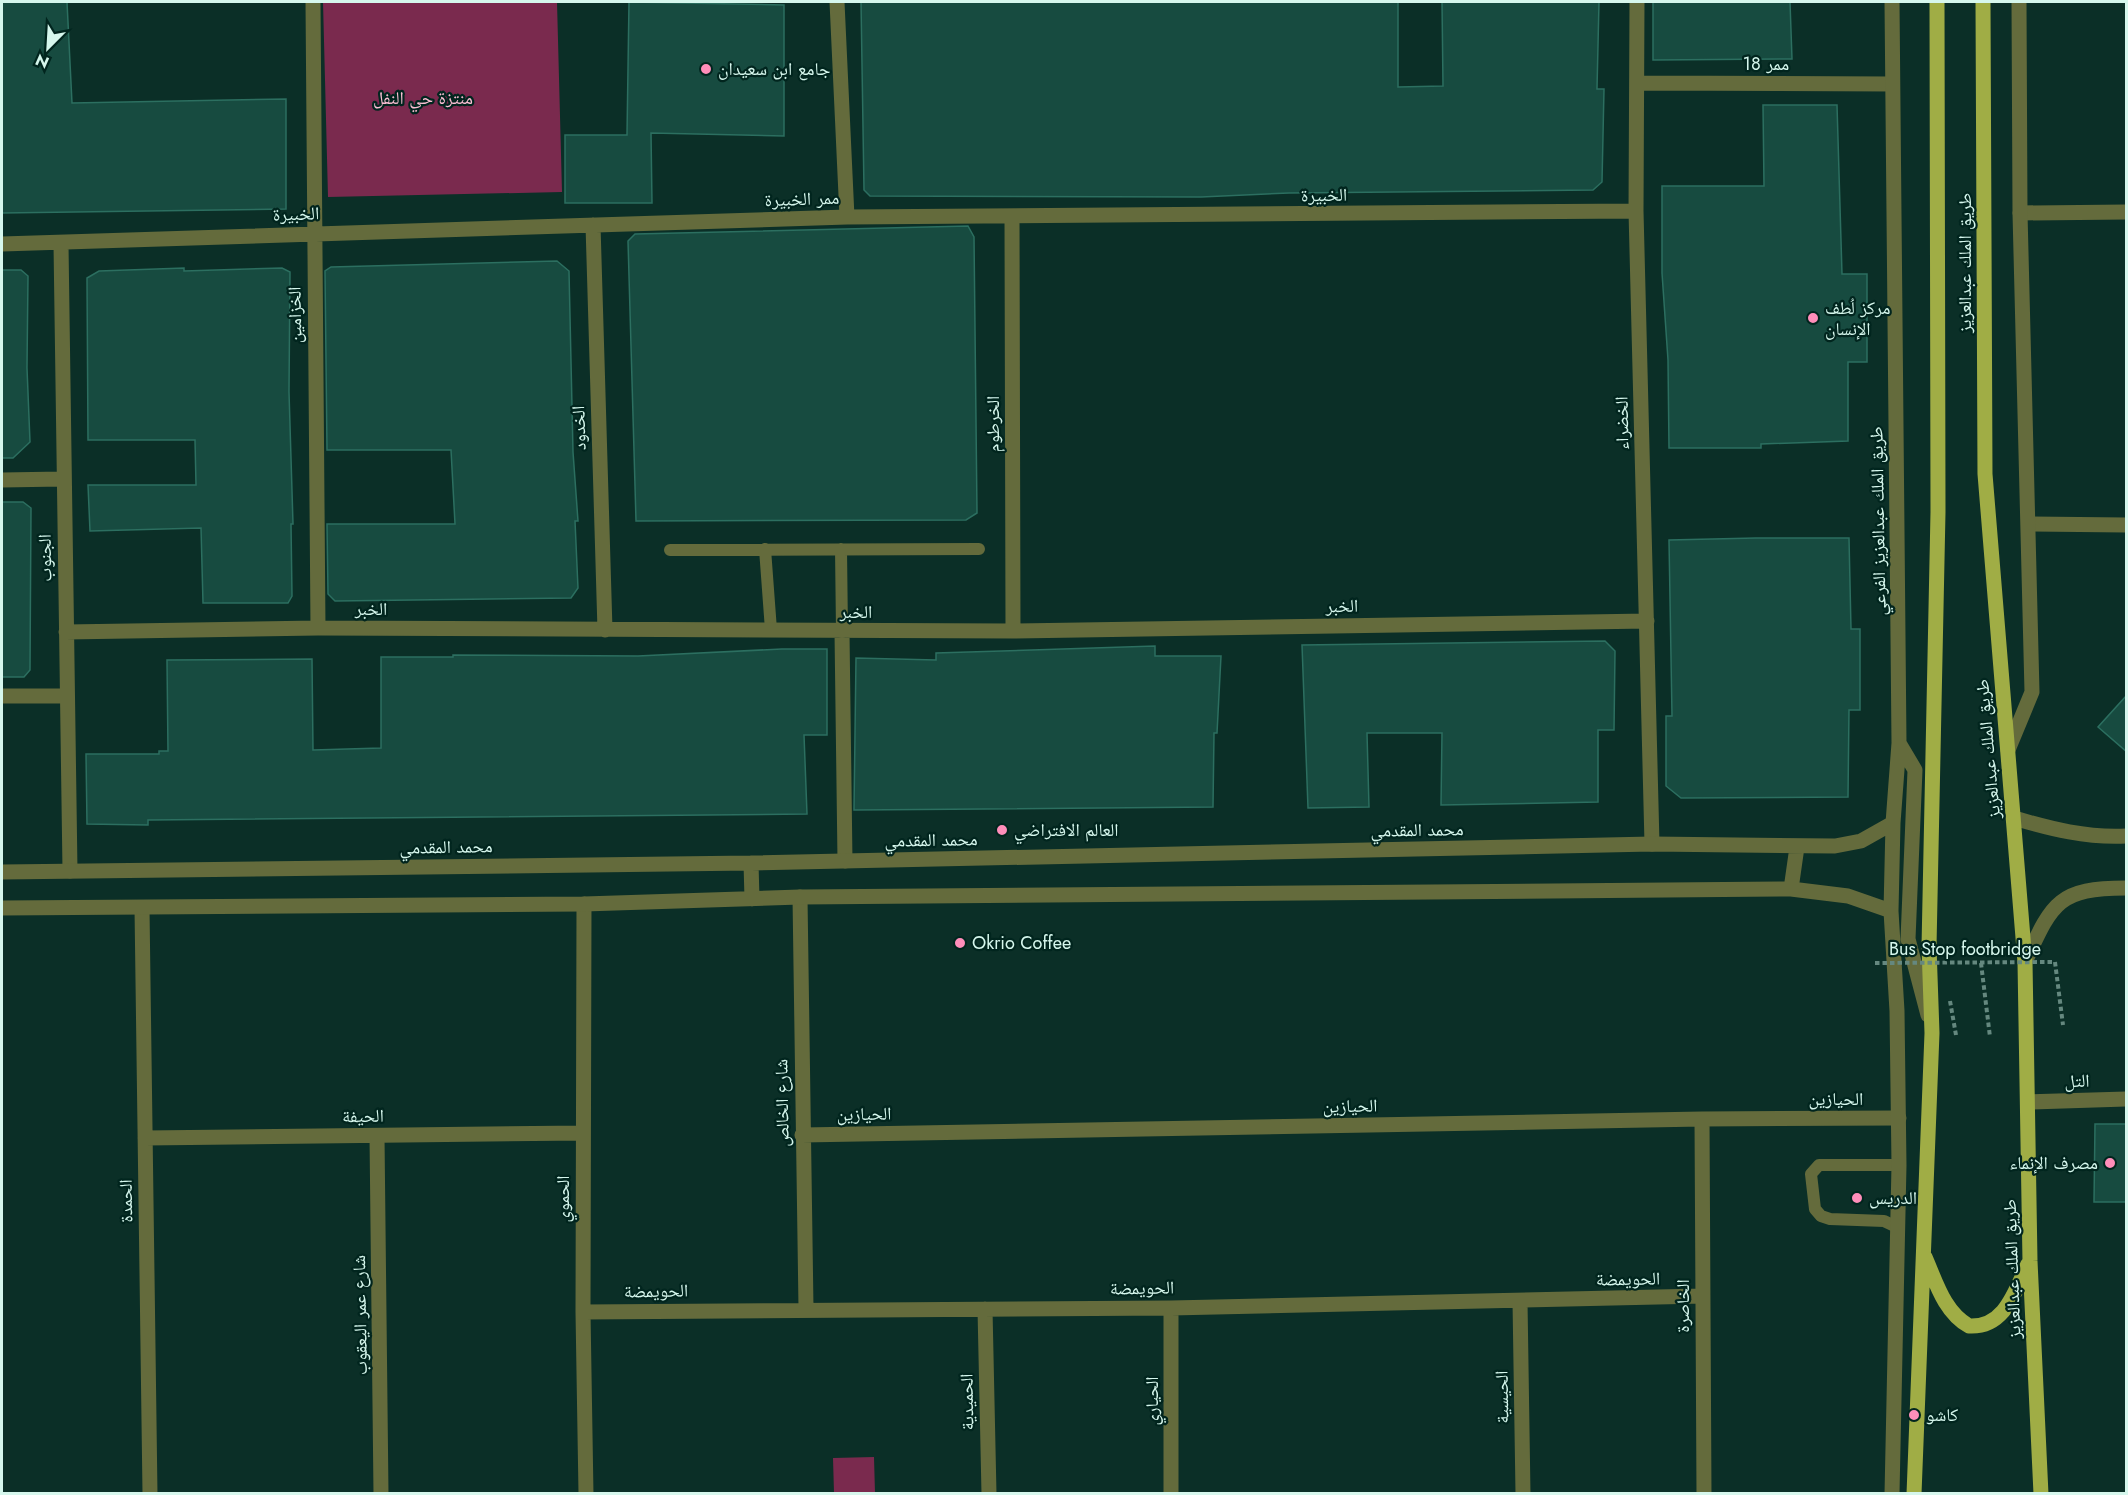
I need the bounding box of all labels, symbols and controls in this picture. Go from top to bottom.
north arrow [18,18,78,78]
text: N [32,48,53,74]
street label: ممر 18 [1743,51,1789,77]
place label: جامع ابن سعيدان [718,56,831,82]
marker: جامع ابن سعيدان [699,62,713,76]
park label: منتزة حي النفل [373,85,473,113]
street label: الخبيرة [1301,182,1347,208]
street label: ممر الخبيرة [764,185,840,213]
street label: طريق الملك عبدالعزيز [1952,193,1978,334]
street label: الخبيرة [272,200,320,228]
street label: الخزامين [282,286,308,344]
place label: مركز لُطف الإنسان [1825,295,1890,342]
marker: مركز لُطف الإنسان [1806,311,1820,325]
street label: الخرطوم [980,396,1006,452]
street label: الخضراء [1609,396,1635,450]
street label: الخدود [565,405,593,451]
street label: طريق الملك عبدالعزيز الفرعي [1863,426,1894,616]
street label: الجنوب [32,534,58,582]
street label: الخبر [1324,593,1359,619]
street label: الخبر [354,596,387,622]
street label: الخبر [839,599,872,625]
street label: طريق الملك عبدالعزيز [1969,678,2007,821]
street label: محمد المقدمي [1370,816,1464,845]
place label: العالم الافتراضي [1014,817,1119,845]
marker: العالم الافتراضي [995,823,1009,837]
street label: محمد المقدمي [884,826,978,855]
street label: محمد المقدمي [399,833,493,862]
place label: Okrio Coffee [972,930,1071,956]
marker: Okrio Coffee [953,936,967,950]
street label: Bus Stop footbridge [1889,936,2041,962]
street label: شارع الخالص [768,1059,796,1147]
street label: التل [2064,1068,2090,1094]
street label: الحيازين [1809,1086,1863,1112]
street label: الحيازين [1322,1093,1378,1119]
street label: الحيازين [836,1101,892,1127]
street label: الحيفة [342,1103,384,1129]
place label: مصرف الإنماء [2009,1150,2098,1176]
marker: مصرف الإنماء [2103,1156,2117,1170]
street label: الحموي [550,1175,578,1223]
street label: الحمدة [113,1179,139,1223]
place label: الدريس [1869,1185,1917,1211]
marker: الدريس [1850,1191,1864,1205]
street label: طريق الملك عبدالعزيز [1997,1199,2027,1340]
street label: شارع عمر اليعقوب [346,1255,374,1375]
street label: الحويمضة [1596,1265,1660,1293]
street label: الحويمضة [1110,1274,1174,1302]
street label: الحويمضة [624,1277,688,1305]
street label: الخاصرة [1670,1279,1696,1333]
street label: الحيسية [1489,1370,1515,1424]
street label: الحميدية [954,1373,980,1431]
street label: الحياري [1139,1376,1167,1426]
place label: كاشو [1926,1402,1959,1428]
marker: كاشو [1907,1408,1921,1422]

